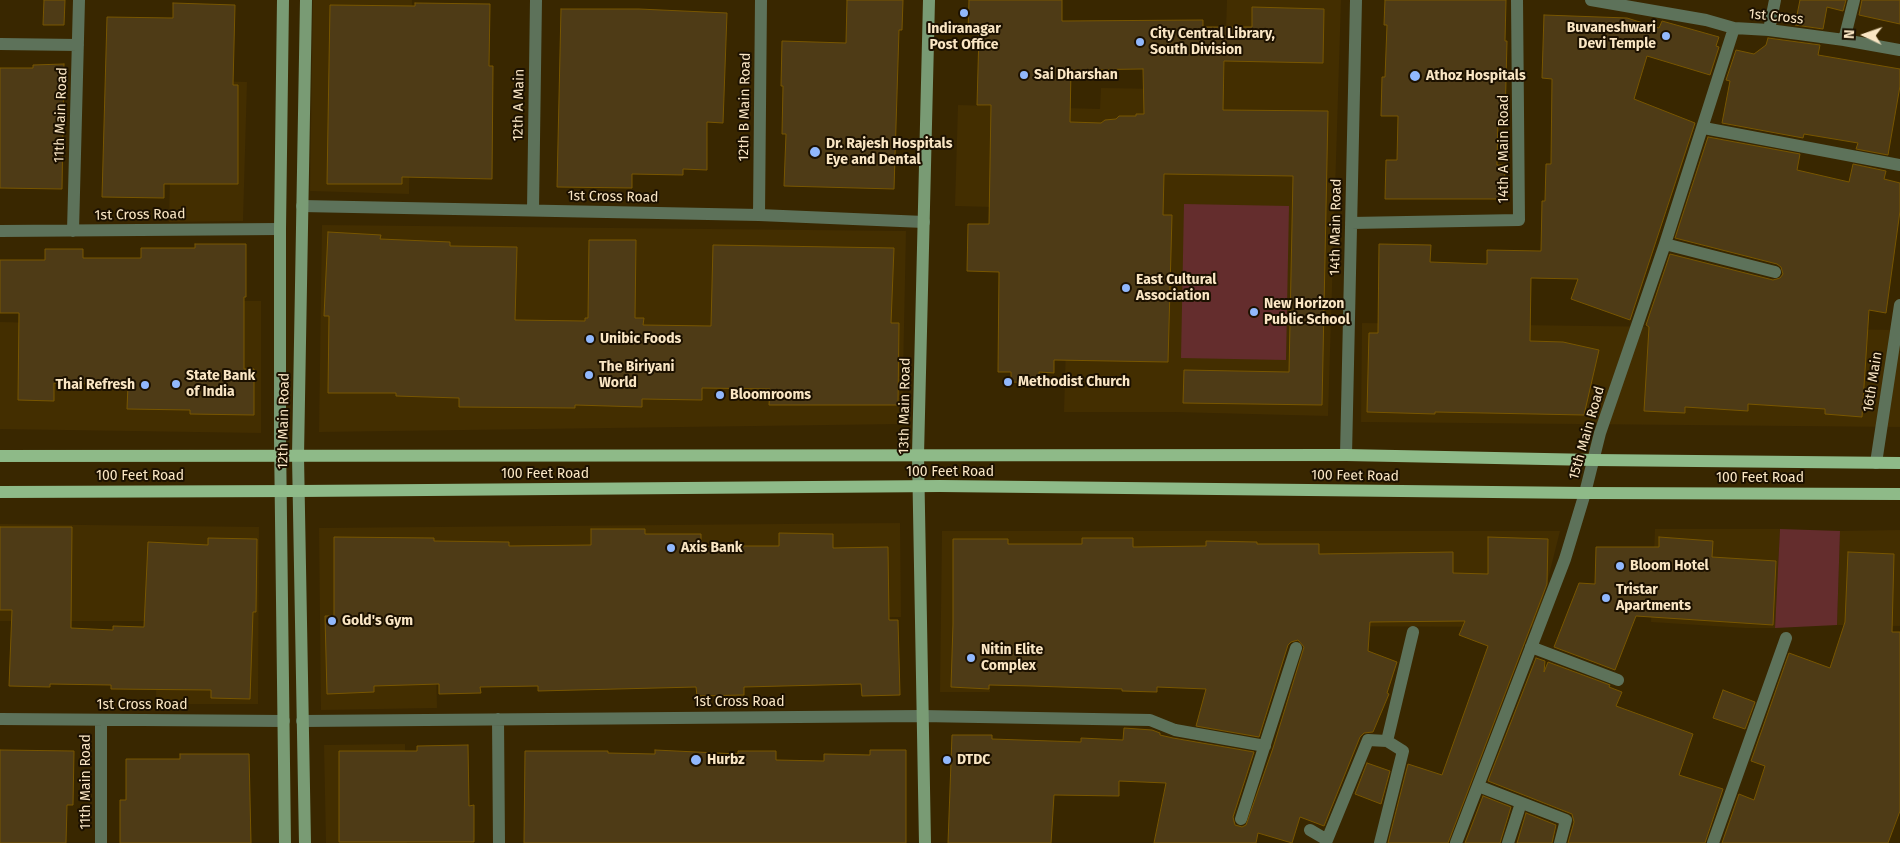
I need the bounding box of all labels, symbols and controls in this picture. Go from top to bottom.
street label: 1st Cross [1748,6,1804,28]
marker: Indiranagar Post Office [958,7,970,19]
north arrow [1840,10,1890,60]
place label: Buvaneshwari Devi Temple [1567,20,1656,52]
place label: Indiranagar Post Office [927,21,1001,54]
place label: City Central Library, South Division [1150,26,1275,58]
text: N [1841,29,1858,39]
marker: Buvaneshwari Devi Temple [1660,30,1672,42]
marker: City Central Library, South Division [1134,36,1146,48]
street label: 12th B Main Road [736,52,754,162]
street label: 11th Main Road [51,67,71,163]
place label: Sai Dharshan [1034,67,1118,83]
place label: Athoz Hospitals [1426,68,1526,84]
street label: 12th A Main [510,69,528,141]
marker: Sai Dharshan [1018,69,1030,81]
marker: Athoz Hospitals [1408,69,1422,83]
street label: 14th A Main Road [1496,95,1512,203]
place label: Dr. Rajesh Hospitals Eye and Dental [826,136,952,168]
marker: Dr. Rajesh Hospitals Eye and Dental [808,145,822,159]
street label: 14th Main Road [1327,178,1345,276]
street label: 1st Cross Road [567,188,659,206]
street label: 1st Cross Road [94,206,186,224]
place label: East Cultural Association [1136,272,1216,304]
marker: East Cultural Association [1120,282,1132,294]
place label: New Horizon Public School [1264,296,1350,328]
marker: New Horizon Public School [1248,306,1260,318]
place label: Unibic Foods [600,331,681,347]
marker: Unibic Foods [584,333,596,345]
street label: 16th Main [1860,350,1886,414]
street label: 13th Main Road [896,358,914,454]
place label: The Biriyani World [599,359,674,392]
place label: State Bank of India [186,368,255,401]
marker: The Biriyani World [583,369,595,381]
street label: 12th Main Road [275,373,293,469]
place label: Methodist Church [1018,374,1130,390]
marker: Methodist Church [1002,376,1014,388]
place label: Thai Refresh [56,377,135,393]
marker: State Bank of India [170,378,182,390]
marker: Thai Refresh [139,379,151,391]
street label: 15th Main Road [1566,384,1608,482]
place label: Bloomrooms [730,387,811,403]
marker: Bloomrooms [714,389,726,401]
street label: 100 Feet Road [906,464,994,480]
street label: 100 Feet Road [501,466,589,482]
street label: 100 Feet Road [1311,467,1399,485]
street label: 100 Feet Road [96,468,184,484]
street label: 100 Feet Road [1716,470,1804,486]
place label: Axis Bank [681,540,743,556]
marker: Axis Bank [665,542,677,554]
place label: Bloom Hotel [1630,558,1709,574]
marker: Bloom Hotel [1614,560,1626,572]
place label: Tristar Apartments [1616,582,1691,614]
marker: Tristar Apartments [1600,592,1612,604]
place label: Gold's Gym [342,613,413,629]
marker: Gold's Gym [326,615,338,627]
place label: Nitin Elite Complex [981,642,1043,674]
marker: Nitin Elite Complex [965,652,977,664]
street label: 1st Cross Road [693,694,785,710]
street label: 1st Cross Road [96,697,188,713]
street label: 11th Main Road [78,734,94,830]
place label: Hurbz [707,752,745,768]
place label: DTDC [957,752,990,768]
marker: Hurbz [689,753,703,767]
marker: DTDC [941,754,953,766]

